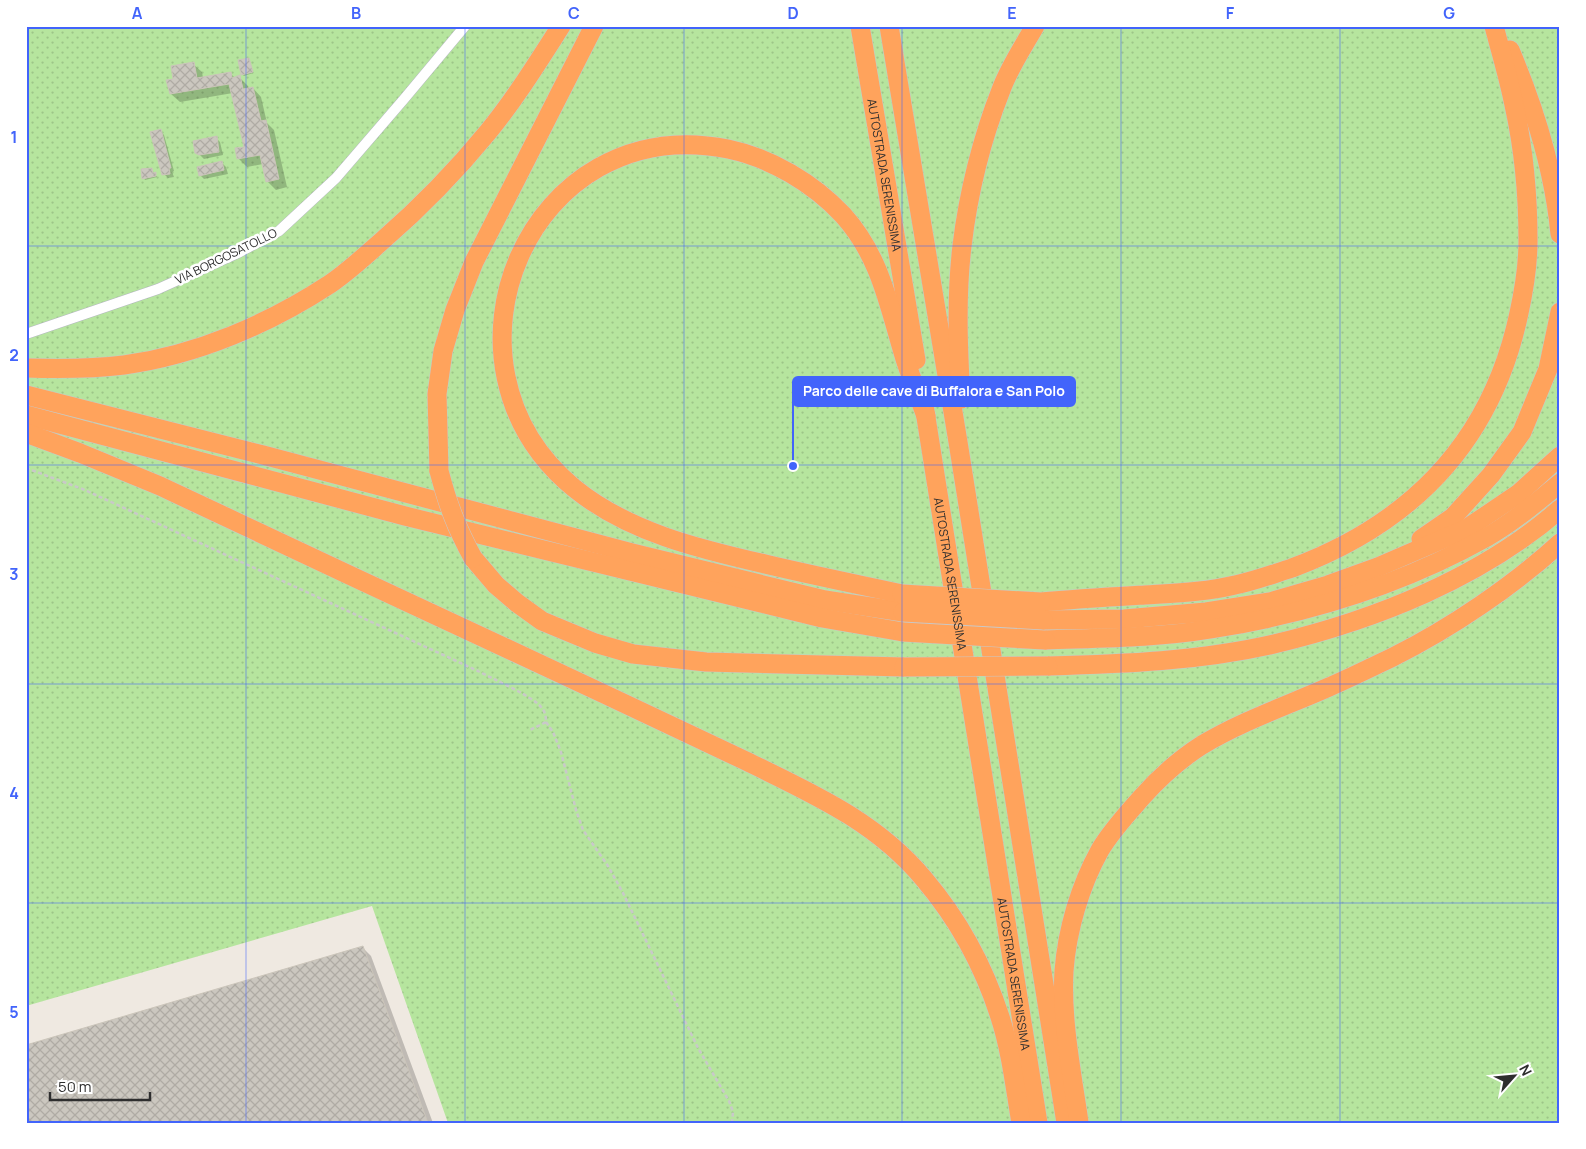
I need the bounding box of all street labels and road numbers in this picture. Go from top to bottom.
street label: AUTOSTRADA SERENISSIMA [864,97,906,253]
street label: VIA BORGOSATOLLO [172,224,280,288]
street label: AUTOSTRADA SERENISSIMA [930,496,971,652]
street label: AUTOSTRADA SERENISSIMA [994,896,1035,1052]

